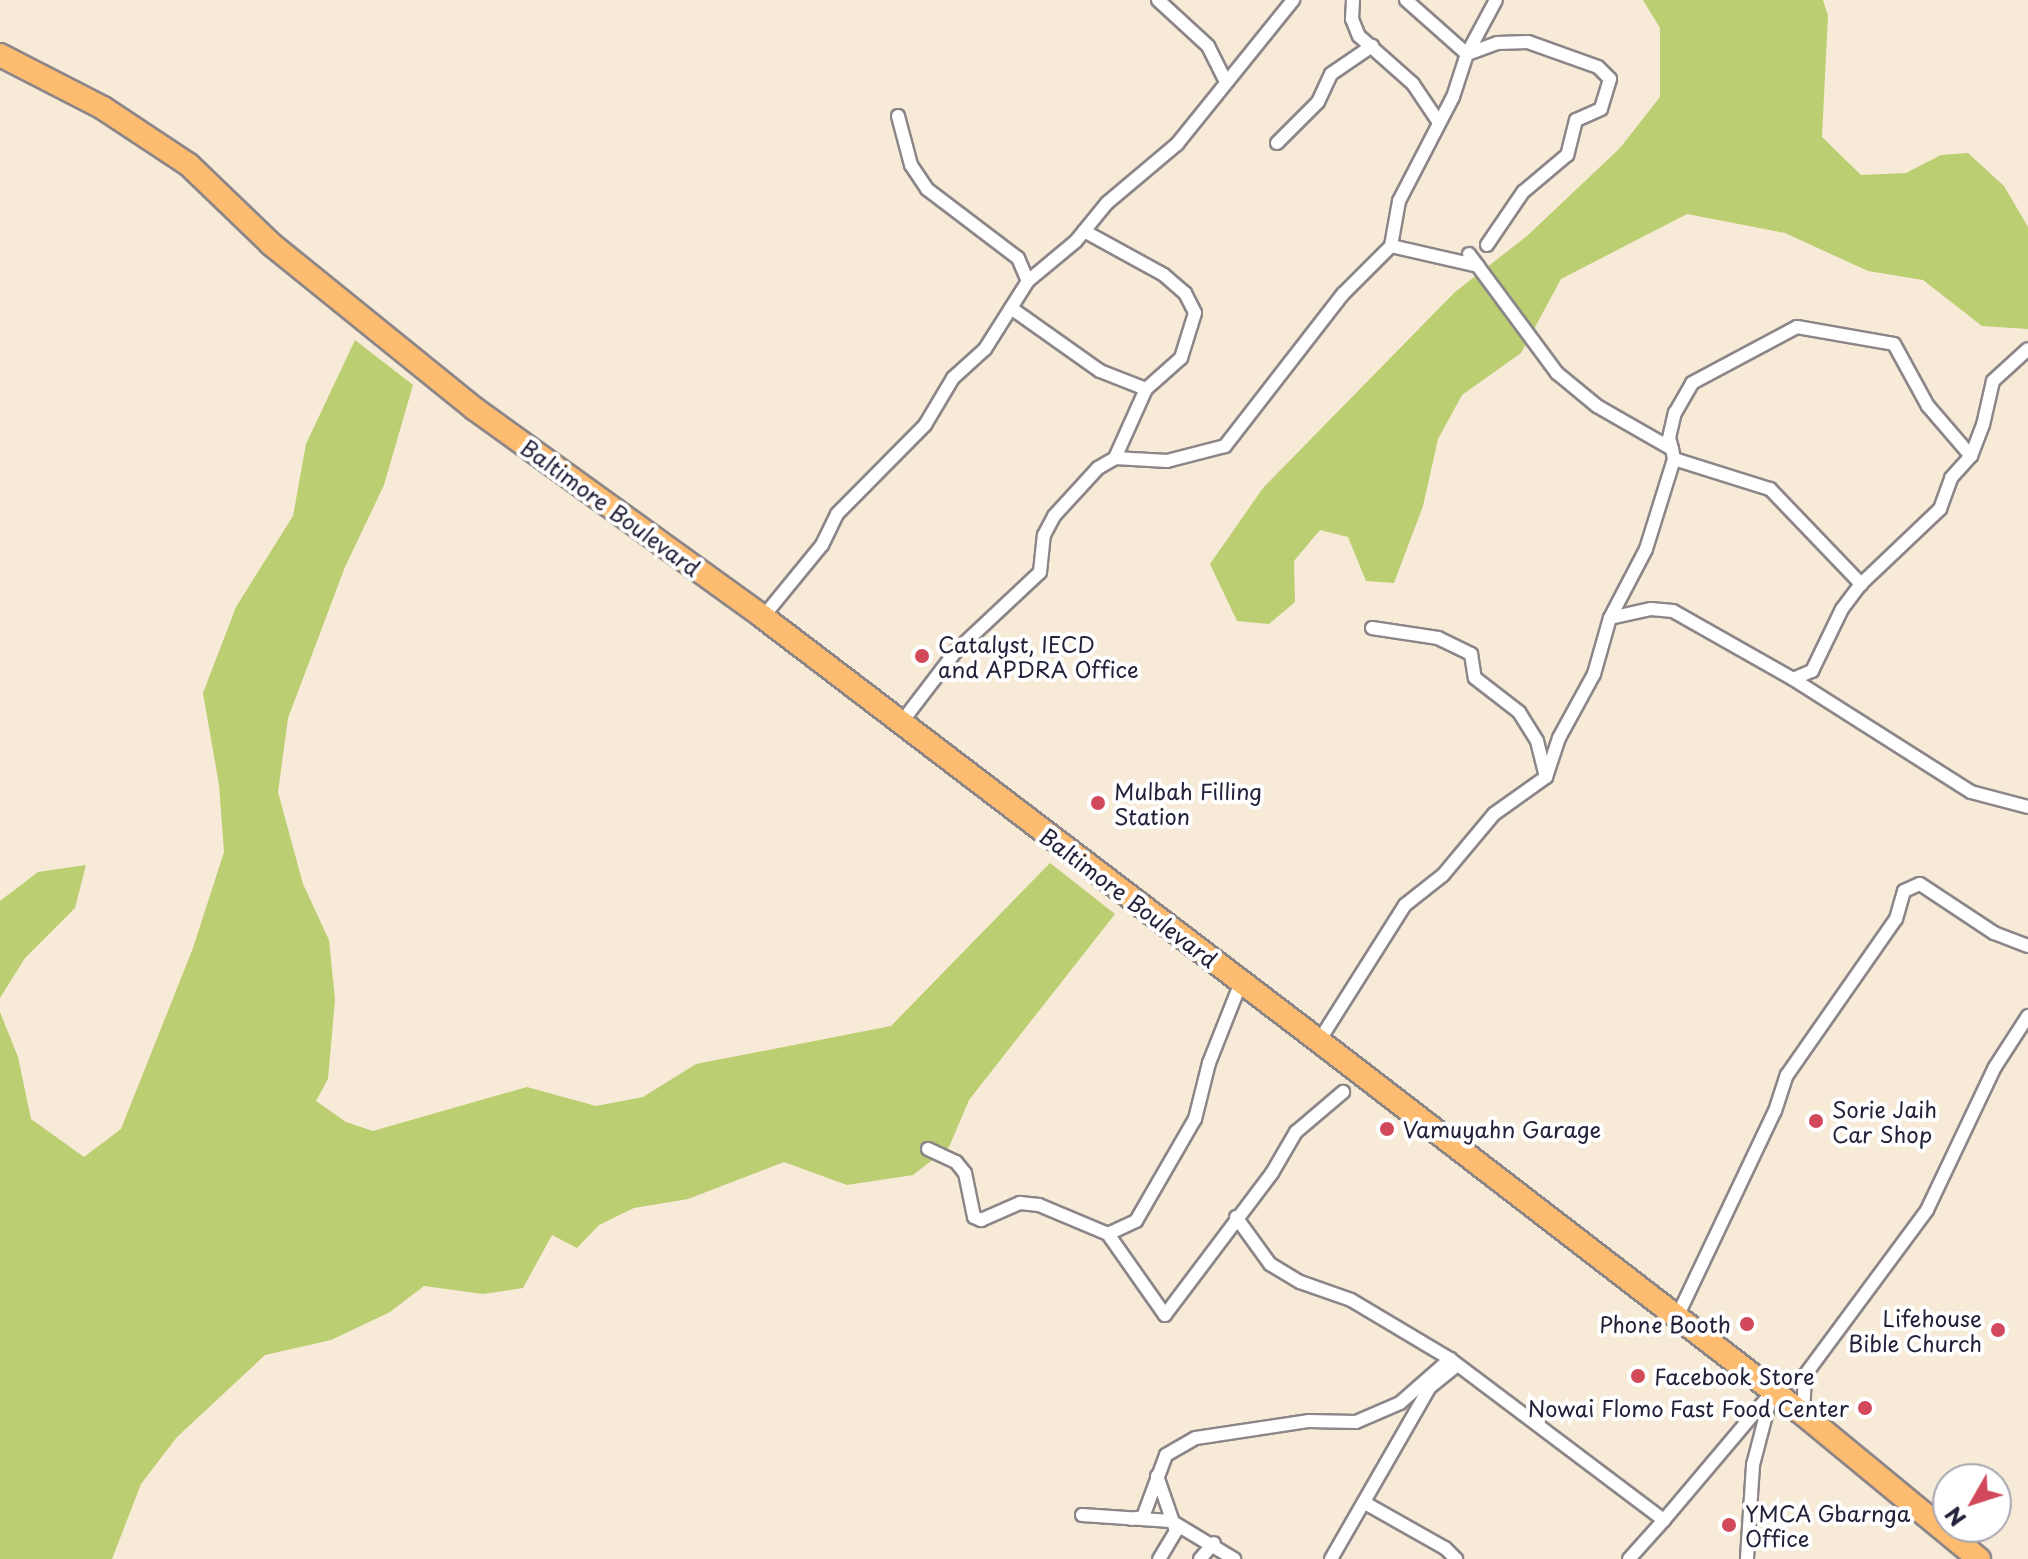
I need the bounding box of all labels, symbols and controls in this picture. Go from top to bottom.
street label: Baltimore Boulevard [516,433,706,581]
place label: Catalyst, IECD and APDRA Office [938,630,1138,682]
marker: Catalyst, IECD and APDRA Office [913,647,931,665]
place label: Mulbah Filling Station [1114,777,1263,828]
marker: Mulbah Filling Station [1089,794,1107,812]
street label: Baltimore Boulevard [1035,822,1223,972]
place label: Sorie Jaih Car Shop [1832,1095,1938,1146]
marker: Sorie Jaih Car Shop [1807,1112,1825,1130]
place label: Vamuyahn Garage [1403,1116,1601,1142]
marker: Vamuyahn Garage [1378,1120,1396,1138]
place label: Lifehouse Bible Church [1848,1304,1982,1356]
place label: Phone Booth [1598,1311,1731,1337]
marker: Phone Booth [1738,1315,1756,1333]
marker: Lifehouse Bible Church [1989,1321,2007,1339]
place label: Facebook Store [1654,1363,1815,1389]
marker: Facebook Store [1629,1367,1647,1385]
place label: Nowai Flomo Fast Food Center [1526,1395,1849,1421]
marker: Nowai Flomo Fast Food Center [1856,1399,1874,1417]
north arrow [1932,1463,2012,1543]
place label: YMCA Gbarnga Office [1745,1499,1912,1550]
text: N [1936,1500,1973,1534]
marker: YMCA Gbarnga Office [1720,1516,1738,1534]

